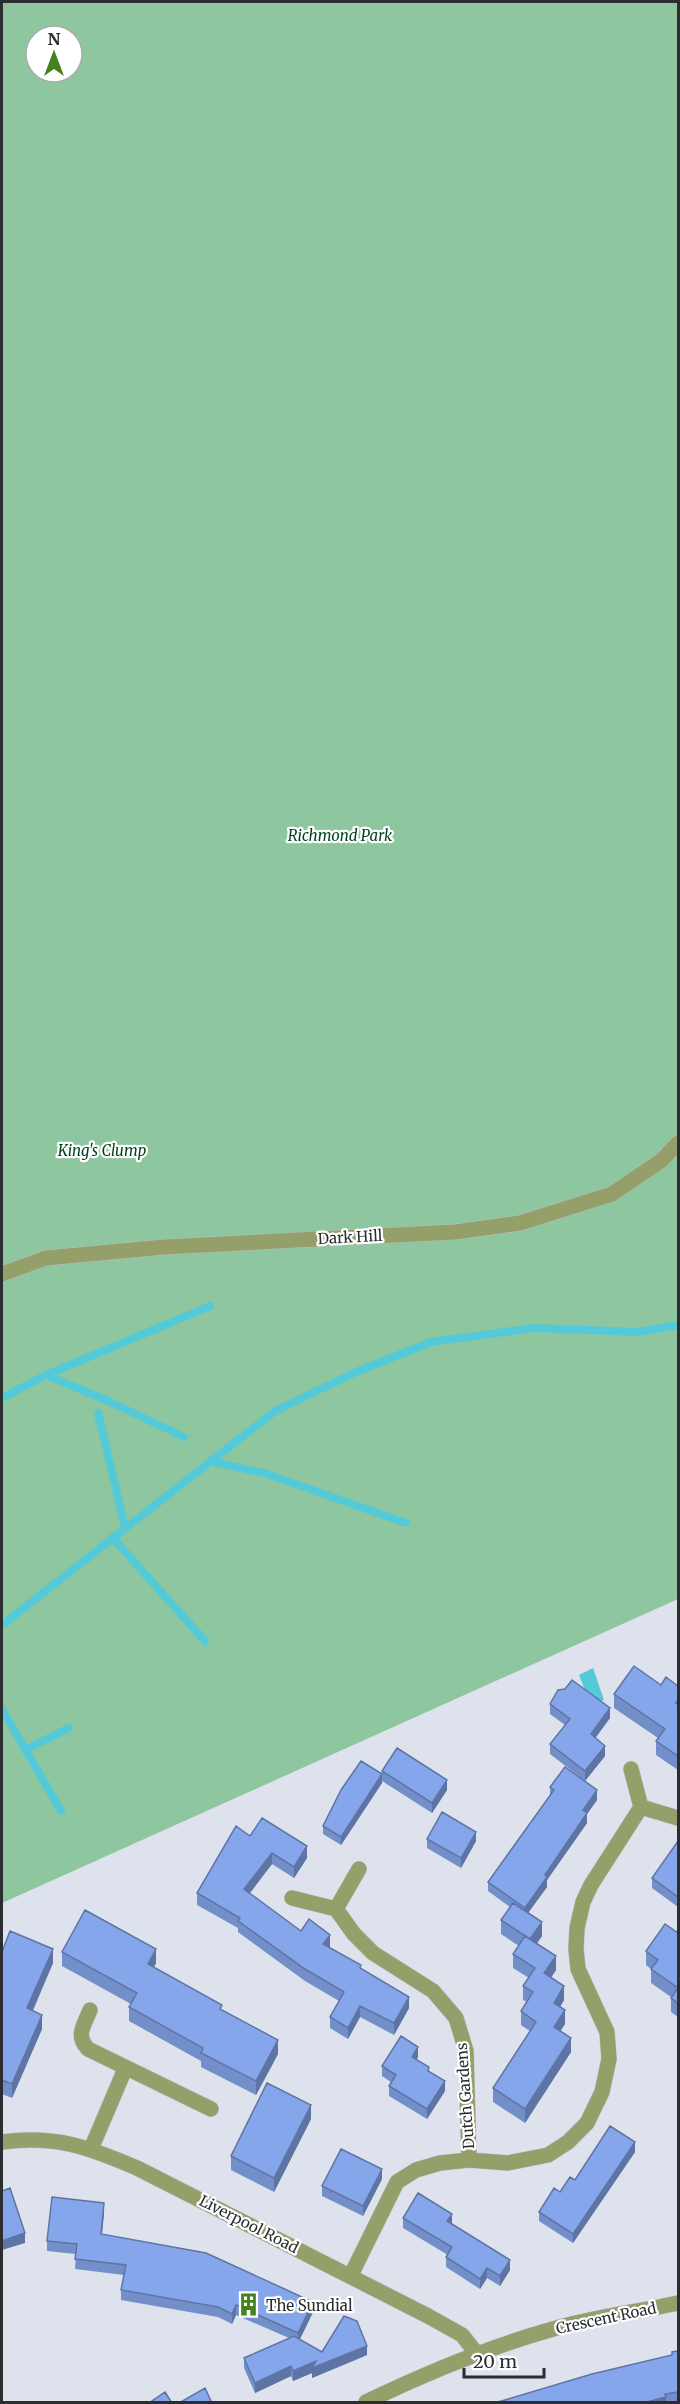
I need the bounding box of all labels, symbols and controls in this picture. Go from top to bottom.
north arrow [24,24,84,84]
text: N [48,29,61,49]
park label: Richmond Park [288,826,393,845]
park label: King's Clump [57,1141,146,1160]
street label: Dark Hill [317,1226,383,1248]
street label: Dutch Gardens [452,2042,478,2150]
street label: Liverpool Road [196,2191,302,2257]
building icon: The Sundial [235,2292,261,2318]
place label: The Sundial [266,2296,353,2315]
street label: Crescent Road [554,2298,658,2338]
scale bar [464,2341,544,2379]
text: 20 m [473,2350,517,2373]

